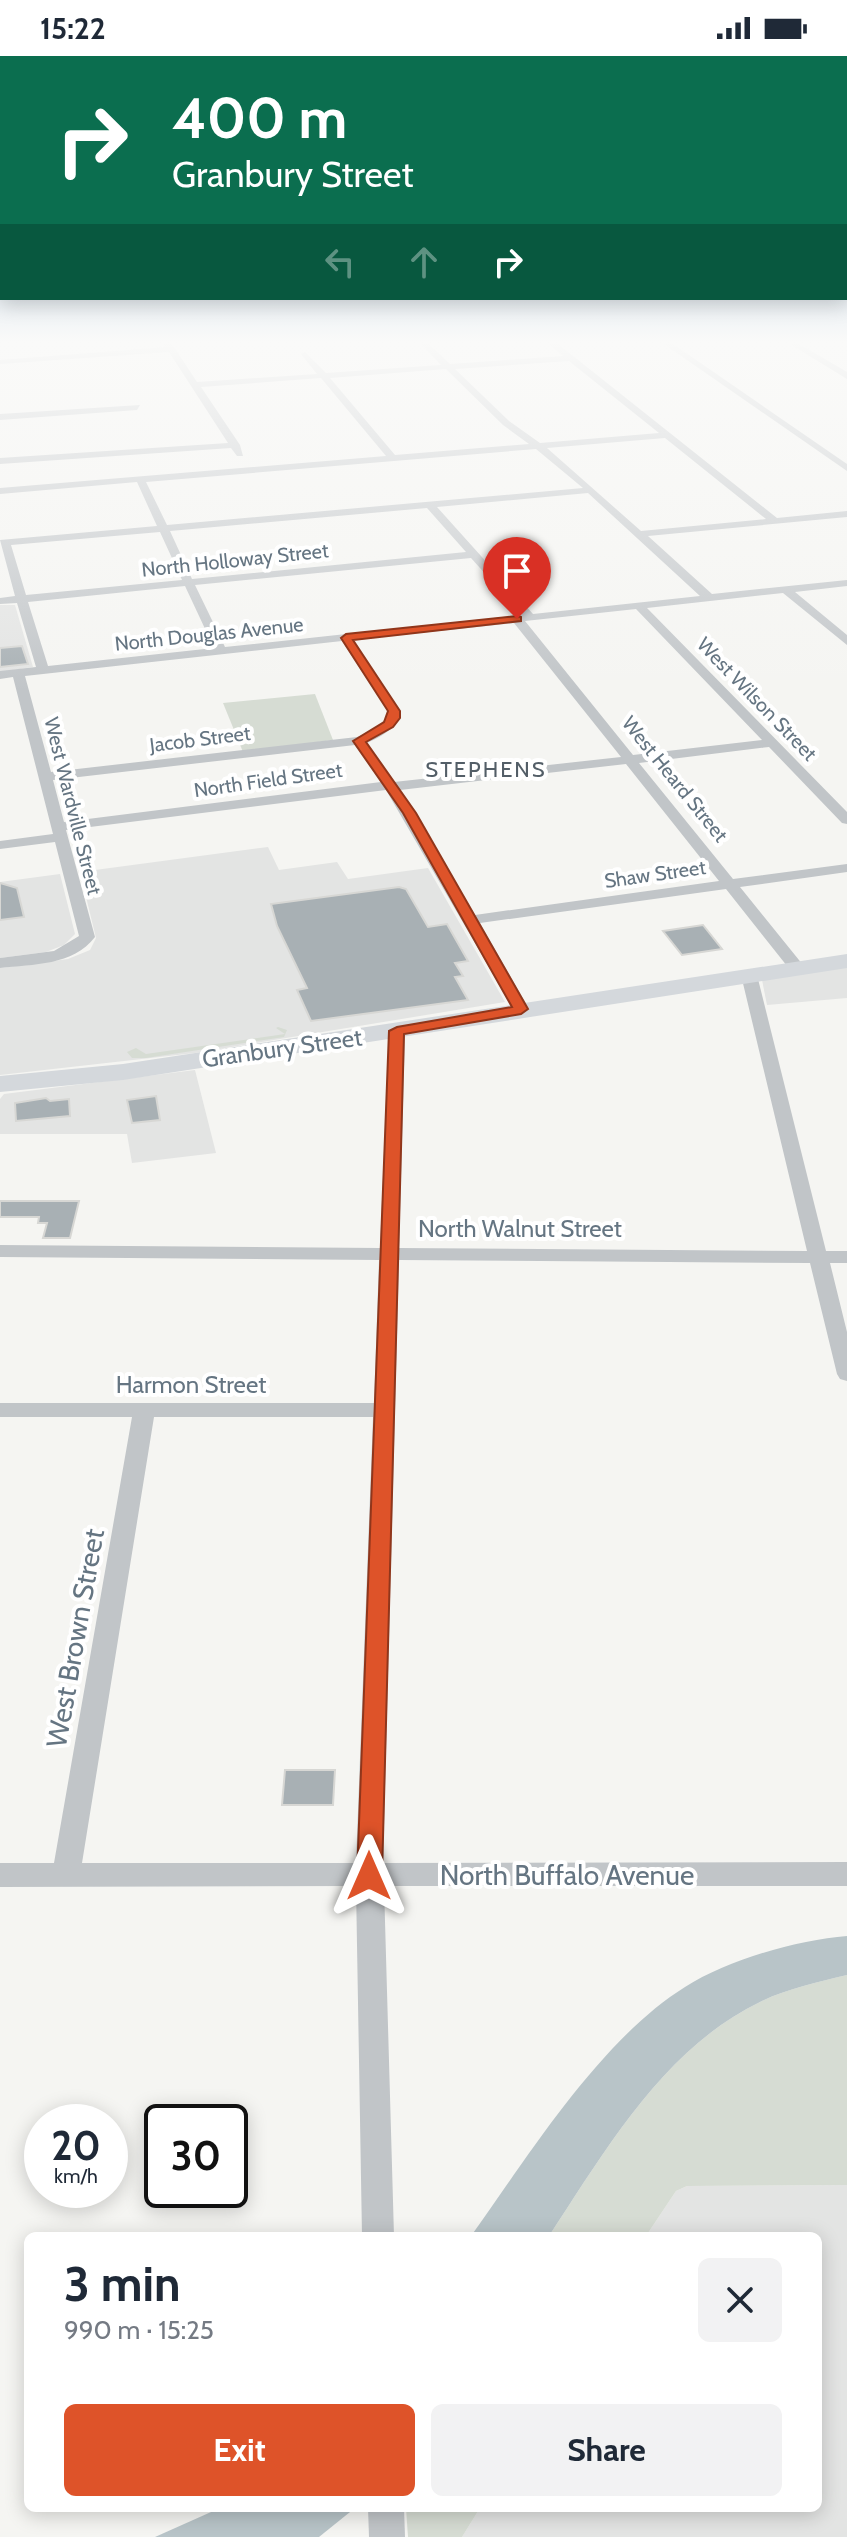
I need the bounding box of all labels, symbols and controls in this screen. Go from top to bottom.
text: 15:22 [40,10,106,47]
text: 400 m [172,84,347,152]
icon: right [40,88,144,192]
text: Granbury Street [172,152,414,196]
icon: left [318,240,362,284]
icon: ahead [402,240,446,284]
icon: right [486,240,530,284]
pin [483,537,551,619]
street label: North Holloway Street [140,538,330,582]
icon: arrive [495,549,539,593]
street label: North Douglas Avenue [113,612,305,656]
street label: West Wilson Street [692,632,822,766]
street label: West Heard Street [617,711,733,847]
street label: West Wardville Street [39,715,107,898]
street label: Jacob Street [147,721,252,757]
district label: STEPHENS [425,756,547,783]
street label: North Field Street [192,758,344,802]
street label: Shaw Street [603,855,708,893]
street label: Granbury Street [200,1022,364,1074]
street label: North Walnut Street [418,1214,622,1243]
street label: Harmon Street [116,1370,266,1399]
street label: West Brown Street [39,1526,111,1750]
position arrow [327,1834,411,1918]
street label: North Buffalo Avenue [440,1858,694,1892]
speed limit sign: 30 [144,2104,248,2208]
text: 20 [51,2121,101,2170]
text: km/h [54,2164,98,2188]
text: 3 min [64,2255,180,2313]
button: close [698,2258,782,2342]
text: 990 m · 15:25 [64,2314,214,2346]
button: Exit [64,2404,415,2496]
button: Share [431,2404,782,2496]

